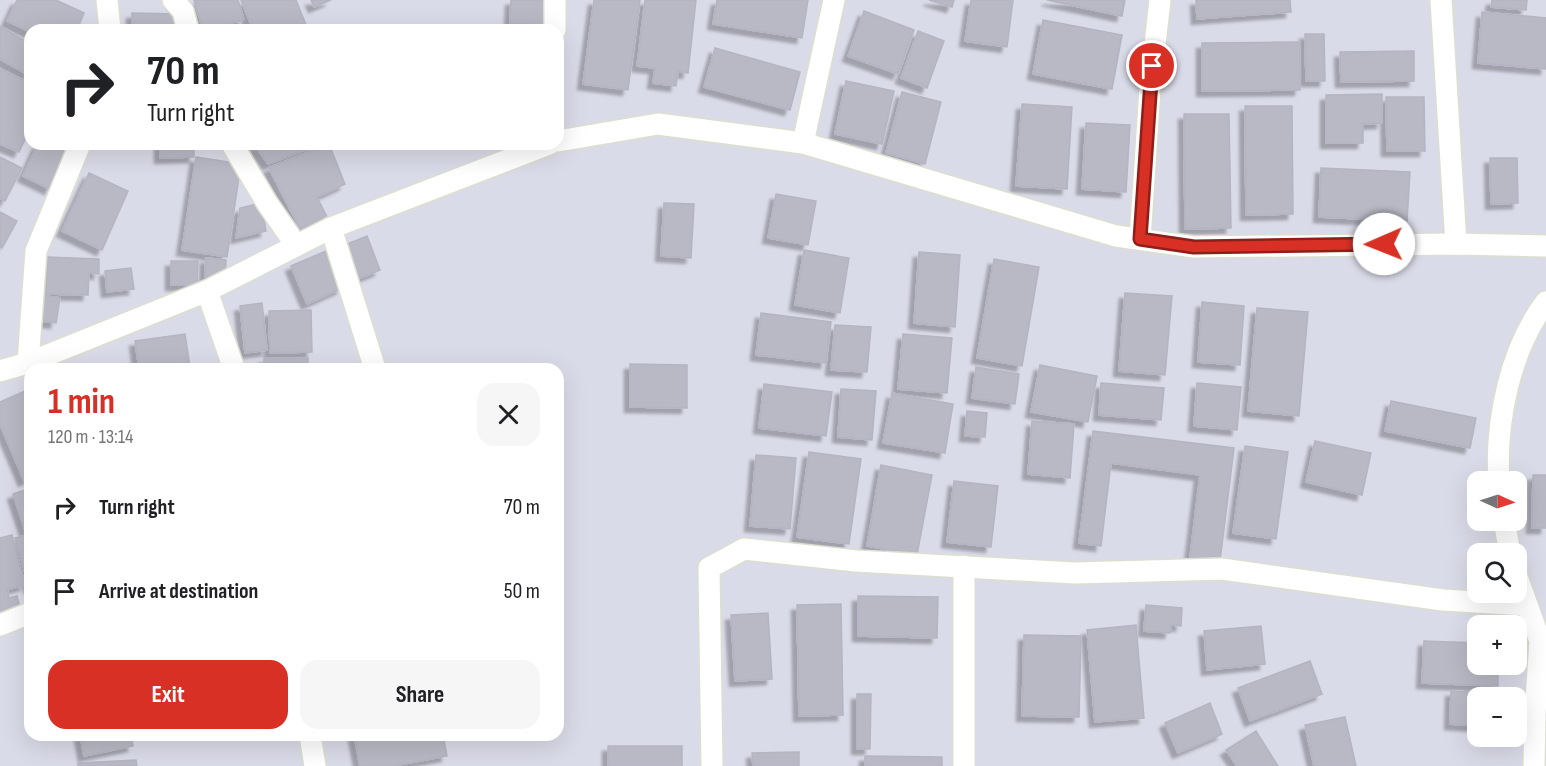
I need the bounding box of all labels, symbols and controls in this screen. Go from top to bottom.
pin [1126,40,1177,91]
text: 70 m [147,46,220,97]
icon: right [48,48,126,126]
icon: arrive [1135,49,1168,82]
text: Turn right [147,97,234,129]
position arrow [1352,212,1416,276]
text: 1 min [48,381,115,424]
button: close [477,383,540,446]
text: 120 m · 13:14 [48,425,133,449]
north arrow [1467,471,1527,531]
map controls [1467,471,1527,747]
icon: right [48,491,81,524]
text: Turn right [99,494,175,521]
text: 70 m [504,494,540,521]
button: search [1467,543,1527,603]
icon: arrive [48,575,81,608]
text: Arrive at destination [99,578,258,605]
text: 50 m [504,578,540,605]
button: + [1467,615,1527,675]
button: Exit [48,660,288,729]
button: Share [300,660,540,729]
button: − [1467,687,1527,747]

